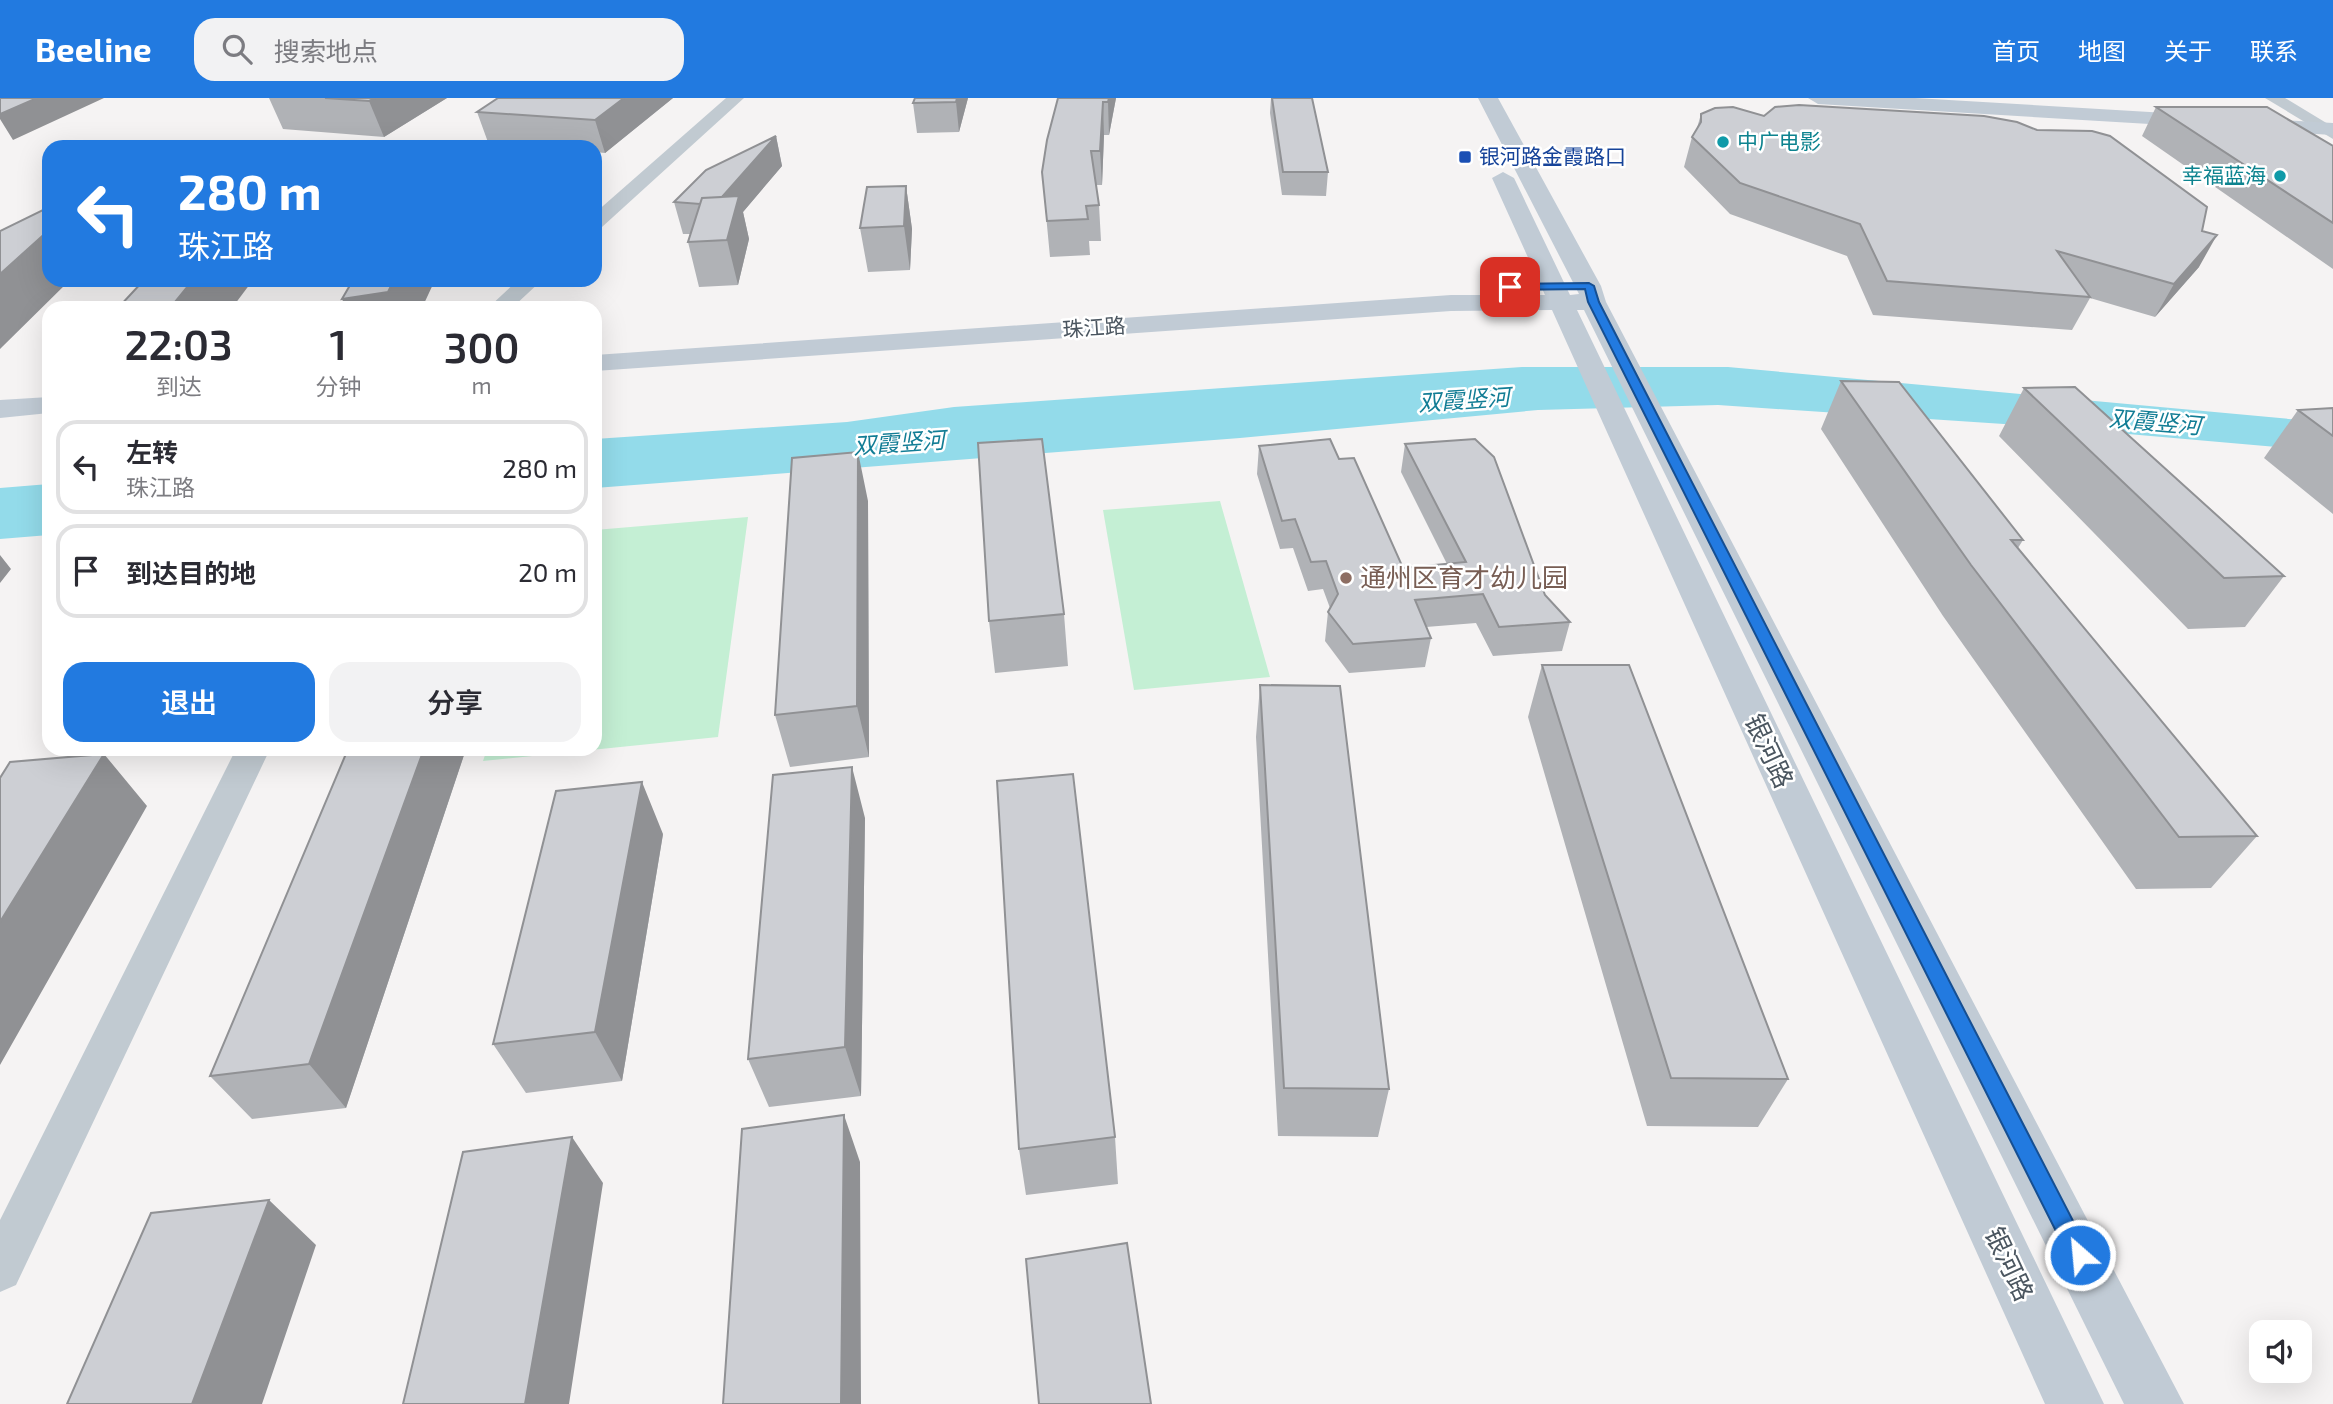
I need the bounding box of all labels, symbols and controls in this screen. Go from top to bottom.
search box [194,18,684,81]
text: Beeline [35,29,152,69]
icon: search [218,30,256,68]
text: 搜索地点 [274,35,378,66]
text: 首页 [1992,36,2040,65]
text: 地图 [2078,36,2126,65]
text: 关于 [2164,36,2212,65]
text: 联系 [2250,36,2298,65]
place label: 中广电影 [1737,128,1821,153]
marker: 中广电影 [1715,134,1731,150]
place label: 银河路金霞路口 [1479,143,1626,168]
marker: 银河路金霞路口 [1457,149,1473,165]
text: 280 m [178,161,322,220]
place label: 幸福蓝海 [2182,162,2266,187]
icon: left [63,168,154,259]
marker: 幸福蓝海 [2272,168,2288,184]
text: 珠江路 [178,226,274,264]
pin [1480,257,1540,317]
icon: arrive [1491,268,1529,306]
street label: 珠江路 [1062,312,1126,341]
text: 22:03 [125,318,233,368]
text: 1 [329,318,347,368]
text: 300 [444,321,519,371]
text: m [472,371,492,399]
text: 到达 [156,372,202,400]
text: 分钟 [315,372,361,400]
water label: 双霞竖河 [1417,382,1515,416]
water label: 双霞竖河 [2108,403,2206,439]
water label: 双霞竖河 [852,425,950,459]
text: 左转 [126,436,178,467]
icon: left [67,448,105,486]
text: 280 m [502,452,577,483]
text: 珠江路 [126,473,195,501]
icon: arrive [67,552,105,590]
text: 20 m [518,556,577,587]
text: 到达目的地 [126,557,256,588]
place label: 通州区育才幼儿园 [1360,561,1568,592]
marker: 通州区育才幼儿园 [1338,570,1354,586]
button: 退出 [63,662,315,742]
button: 分享 [329,662,581,742]
street label: 银河路 [1740,708,1801,792]
position arrow [2043,1218,2117,1292]
street label: 银河路 [1980,1221,2041,1305]
map controls [2249,1320,2312,1383]
button: sound [2249,1320,2312,1383]

